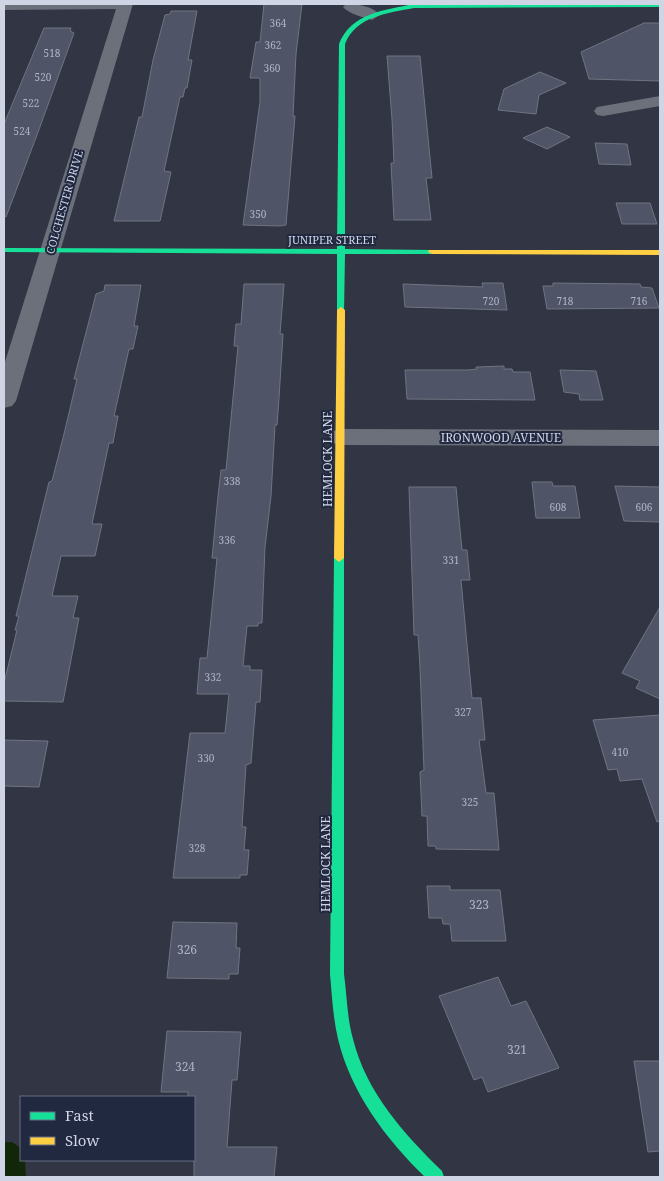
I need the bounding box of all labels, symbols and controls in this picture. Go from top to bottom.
house number: 364 [270,16,287,30]
house number: 362 [265,38,281,52]
house number: 518 [44,46,61,60]
house number: 360 [264,61,281,75]
house number: 520 [35,70,52,84]
house number: 522 [23,96,39,110]
house number: 524 [14,124,31,138]
street label: COLCHESTER DRIVE [42,148,86,256]
house number: 350 [250,207,267,221]
street label: JUNIPER STREET [287,232,376,247]
house number: 720 [483,294,500,308]
house number: 718 [557,294,574,308]
house number: 716 [631,294,648,308]
street label: HEMLOCK LANE [319,411,336,507]
street label: IRONWOOD AVENUE [441,429,561,446]
house number: 338 [224,474,241,488]
house number: 608 [550,500,567,514]
house number: 606 [636,500,653,514]
house number: 336 [219,533,236,547]
house number: 331 [443,553,459,567]
house number: 332 [205,670,221,684]
house number: 327 [455,705,472,719]
house number: 410 [612,745,629,759]
house number: 330 [198,751,215,765]
house number: 325 [462,795,478,809]
street label: HEMLOCK LANE [317,816,334,912]
house number: 328 [189,841,206,855]
house number: 323 [469,896,489,913]
house number: 326 [177,941,197,958]
house number: 321 [507,1041,527,1058]
house number: 324 [175,1058,195,1075]
legend [20,1096,195,1161]
text: Fast [65,1105,94,1125]
text: Slow [65,1130,99,1150]

